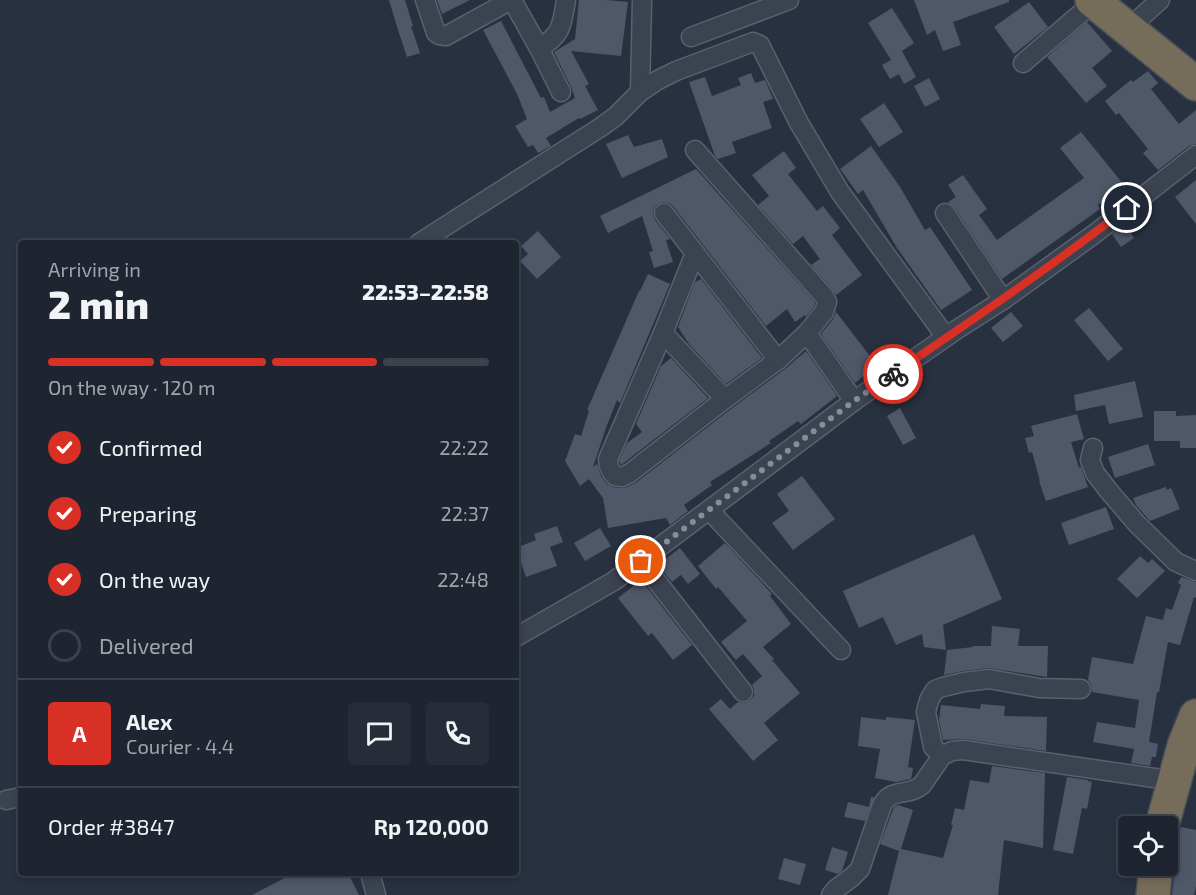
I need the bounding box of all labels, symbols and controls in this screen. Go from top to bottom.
pin [1101,182,1152,233]
icon: home [1110,191,1143,224]
text: Arriving in [48,257,141,281]
text: 22:53–22:58 [362,278,489,304]
text: 2 min [48,280,149,327]
courier [863,344,923,404]
icon: bike [877,358,910,391]
text: On the way · 120 m [48,375,216,399]
icon: check [48,431,81,464]
text: Confirmed [99,434,203,460]
text: 22:22 [439,435,489,459]
icon: check [48,497,81,530]
text: Preparing [99,500,197,526]
text: 22:37 [440,501,489,525]
pin [615,535,666,586]
icon: bag [624,544,657,577]
icon: check [48,563,81,596]
text: On the way [99,566,210,592]
text: 22:48 [437,567,489,591]
text: Delivered [99,632,194,658]
button: chat [348,702,411,765]
button: phone [426,702,489,765]
text: Alex [126,708,172,734]
text: A [72,720,87,746]
text: Courier · 4.4 [126,734,234,758]
text: Order #3847 [48,813,174,839]
text: Rp 120,000 [374,813,489,839]
map controls [1118,816,1178,876]
button: locate [1118,816,1178,876]

